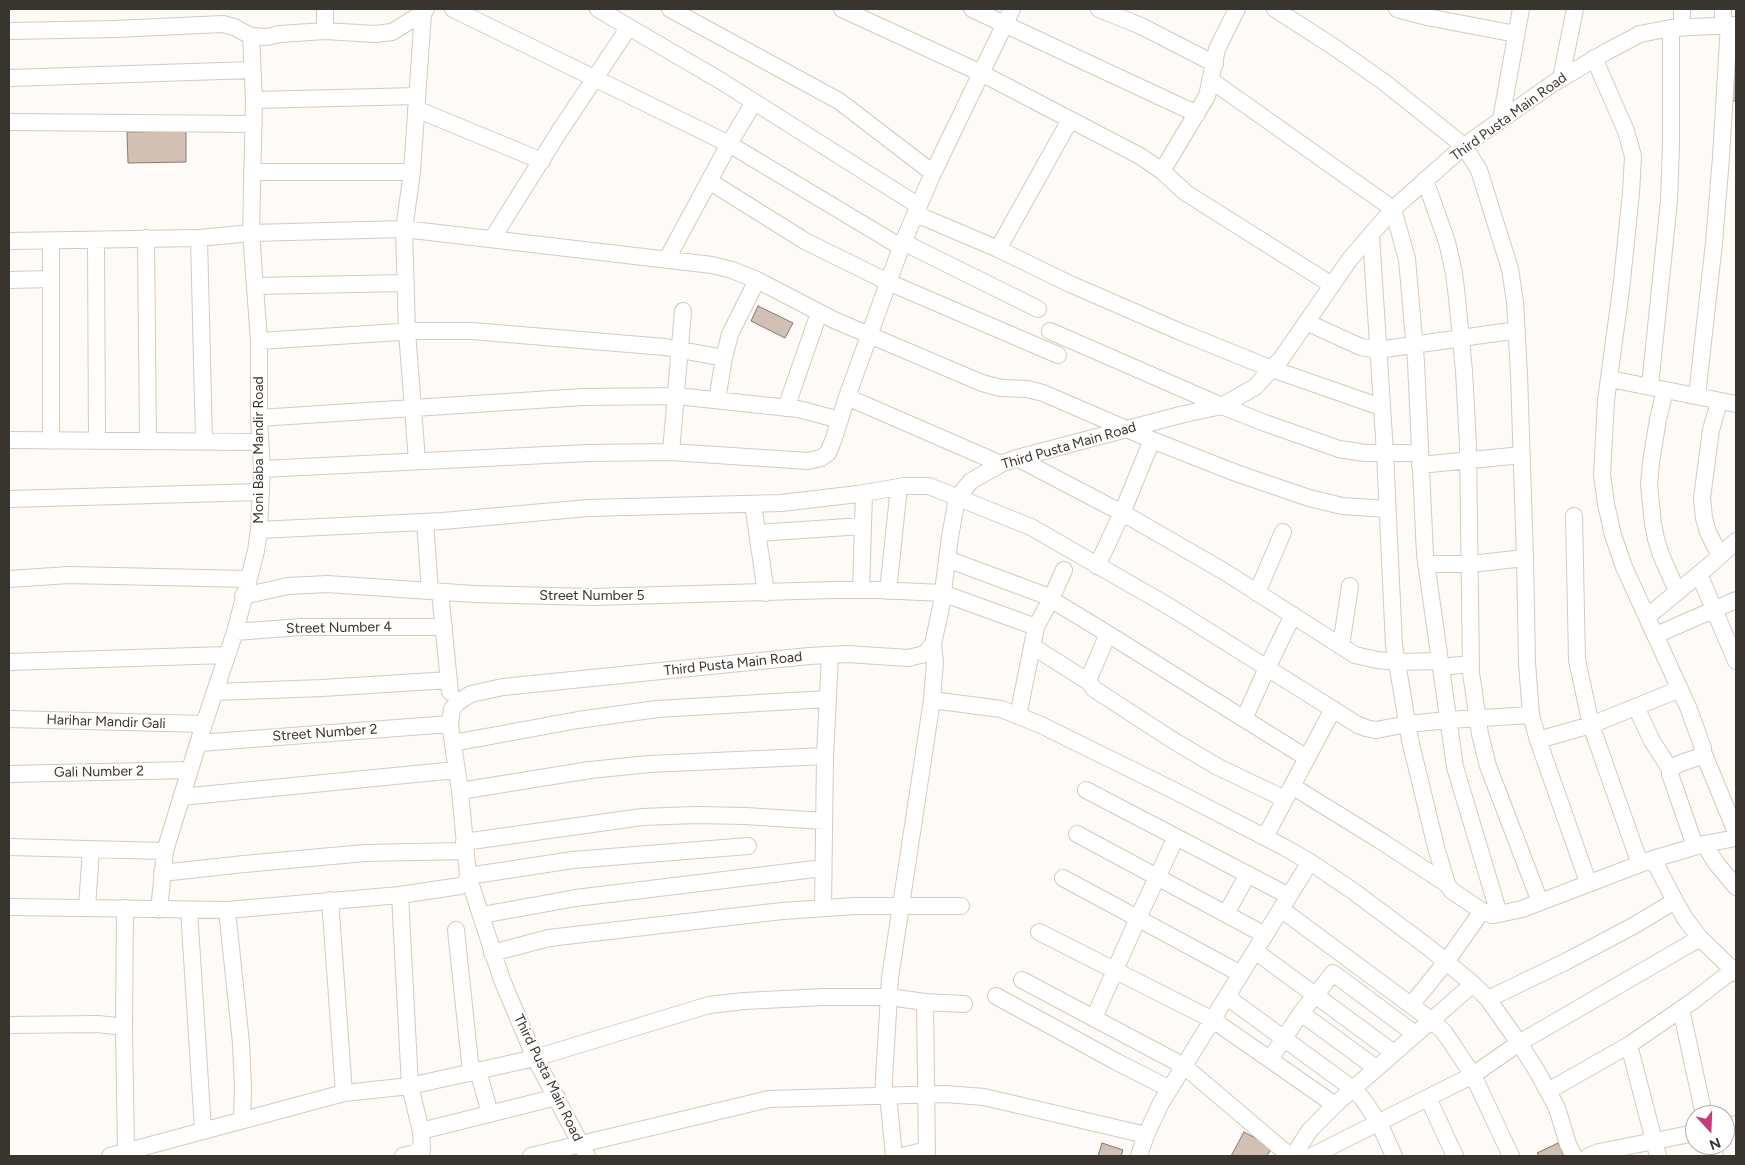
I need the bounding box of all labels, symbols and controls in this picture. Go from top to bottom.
street label: Third Pusta Main Road [1448,69,1570,165]
street label: Moni Baba Mandir Road [251,376,267,524]
street label: Third Pusta Main Road [1000,419,1138,473]
street label: Street Number 5 [539,588,645,604]
street label: Street Number 4 [286,619,392,637]
street label: Third Pusta Main Road [663,648,803,680]
street label: Harihar Mandir Gali [46,712,166,732]
street label: Street Number 2 [272,721,378,745]
street label: Gali Number 2 [54,763,144,781]
street label: Third Pusta Main Road [510,1012,586,1144]
north arrow [1685,1105,1735,1155]
text: N [1707,1134,1723,1153]

